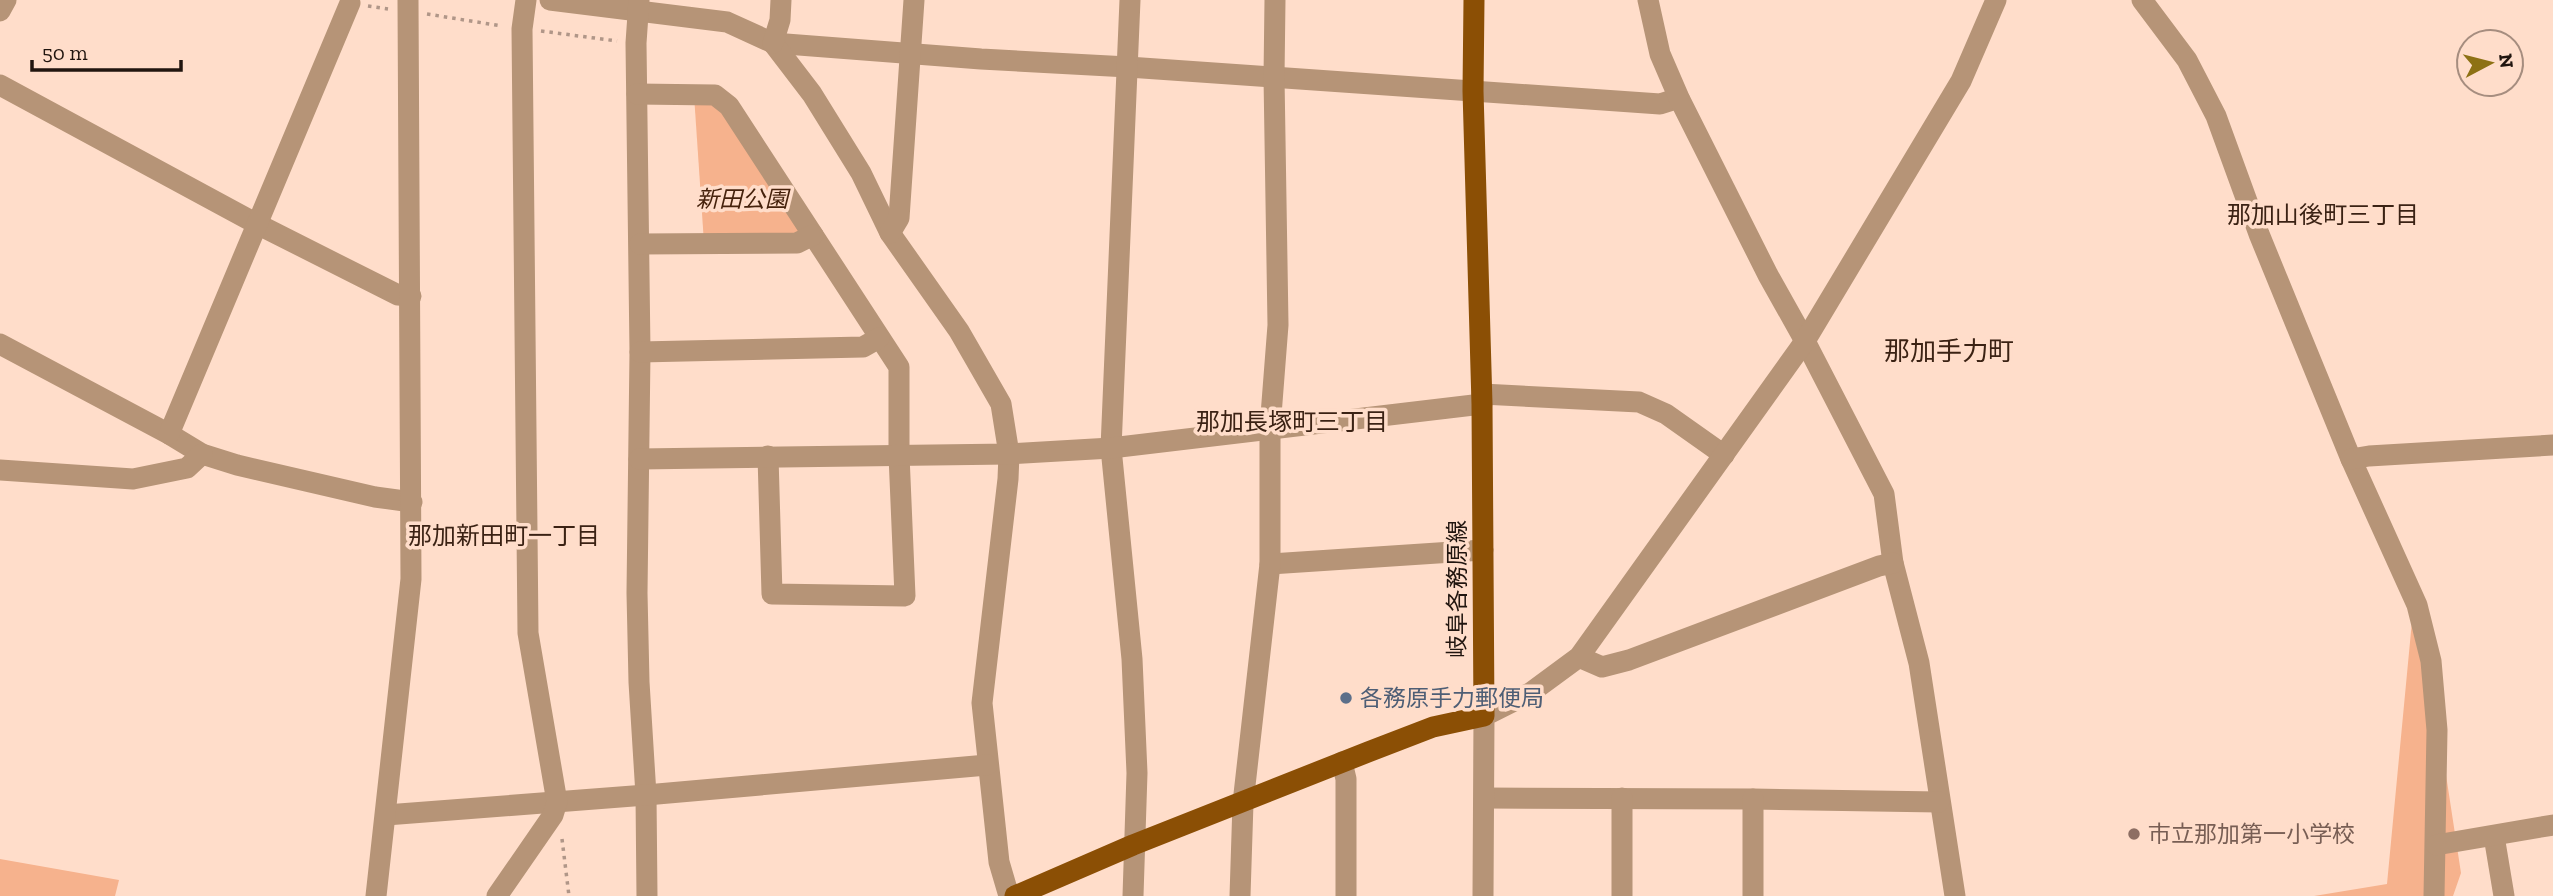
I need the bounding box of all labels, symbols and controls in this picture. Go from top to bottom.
scale bar [32,28,180,72]
north arrow [2455,28,2525,98]
text: 50 m [42,40,88,65]
text: N [2494,52,2519,70]
park label: 新田公園 [696,185,791,213]
district label: 那加山後町三丁目 [2227,200,2419,229]
district label: 那加手力町 [1884,335,2014,367]
district label: 那加長塚町三丁目 [1196,407,1388,436]
street label: 岐阜各務原線 [1443,520,1471,658]
district label: 那加新田町一丁目 [408,521,600,550]
place label: 各務原手力郵便局 [1360,684,1544,712]
marker: 各務原手力郵便局 [1338,690,1354,706]
place label: 市立那加第一小学校 [2148,820,2355,848]
marker: 市立那加第一小学校 [2126,826,2142,842]

